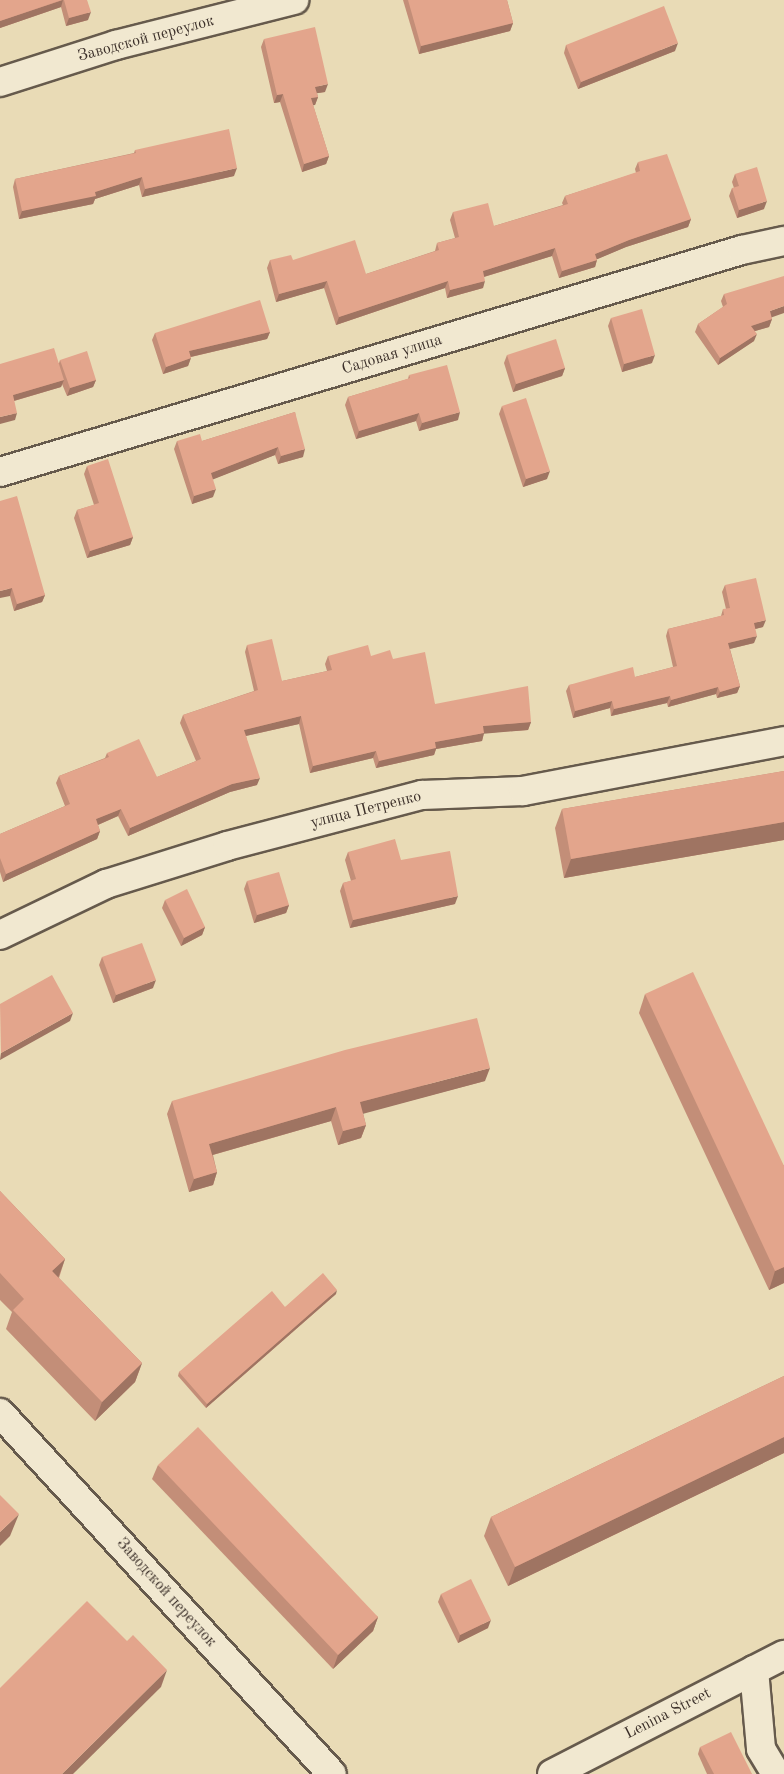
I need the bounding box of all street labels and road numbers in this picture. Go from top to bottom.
street label: Заводской переулок [76,12,216,66]
street label: Садовая улица [340,331,444,379]
street label: улица Петренко [309,787,423,833]
street label: Заводской переулок [112,1534,220,1652]
street label: Lenina Street [622,1684,714,1744]

